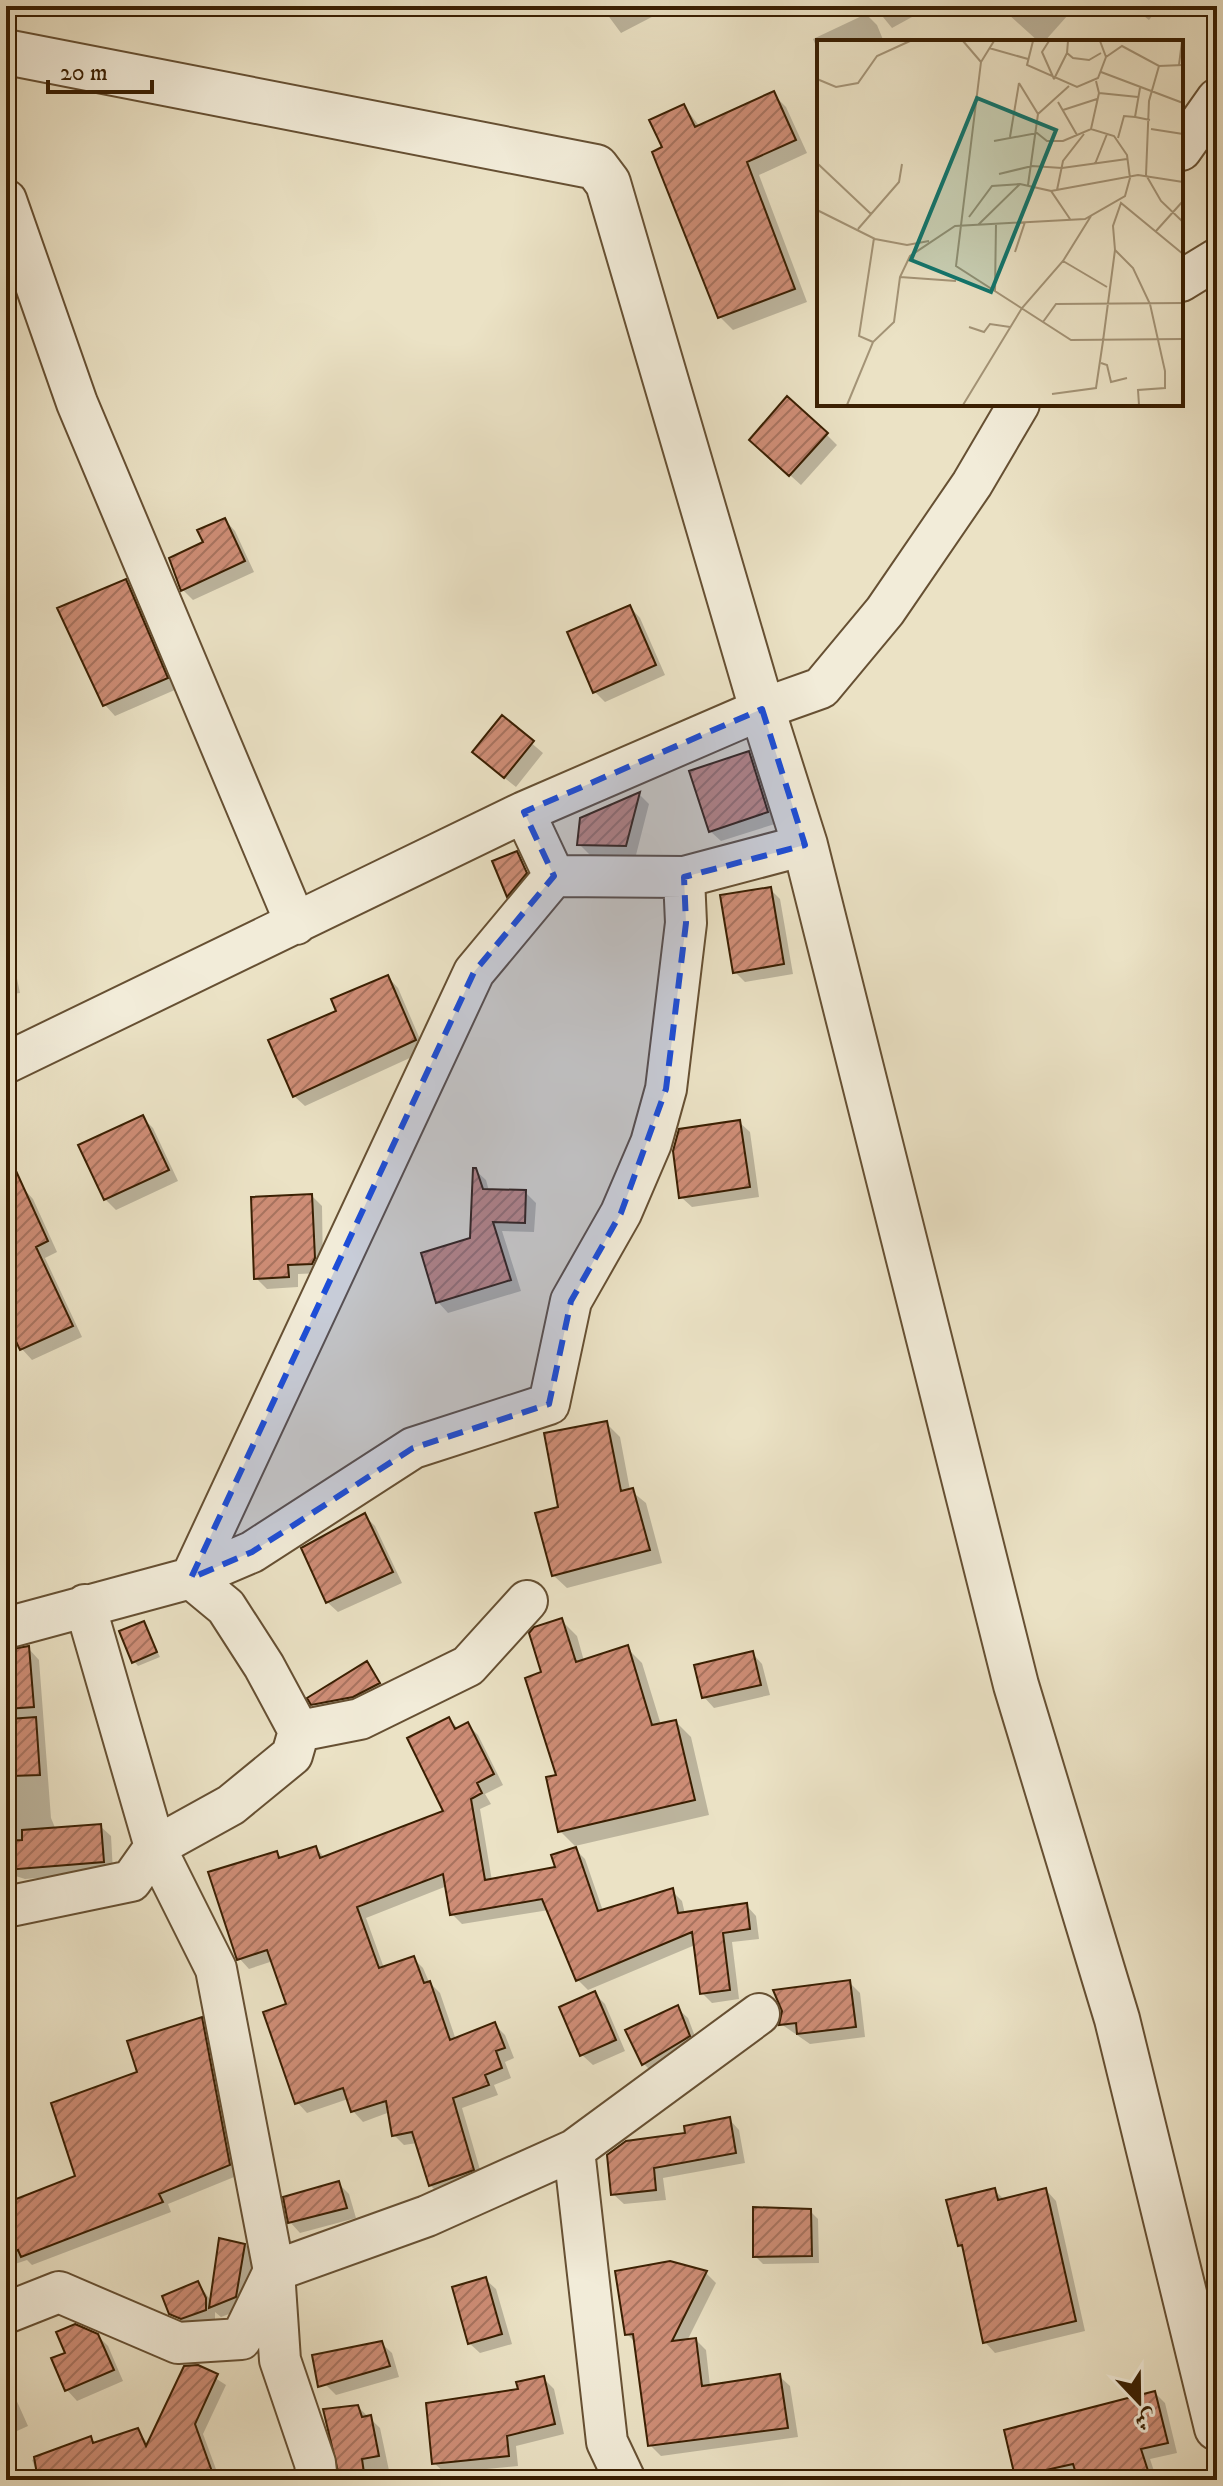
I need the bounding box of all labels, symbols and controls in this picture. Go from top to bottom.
inset map [817,40,1183,406]
scale bar [48,44,152,94]
text: 20 m [60,58,108,88]
north arrow [1099,2362,1179,2442]
text: ش [1131,2403,1161,2436]

